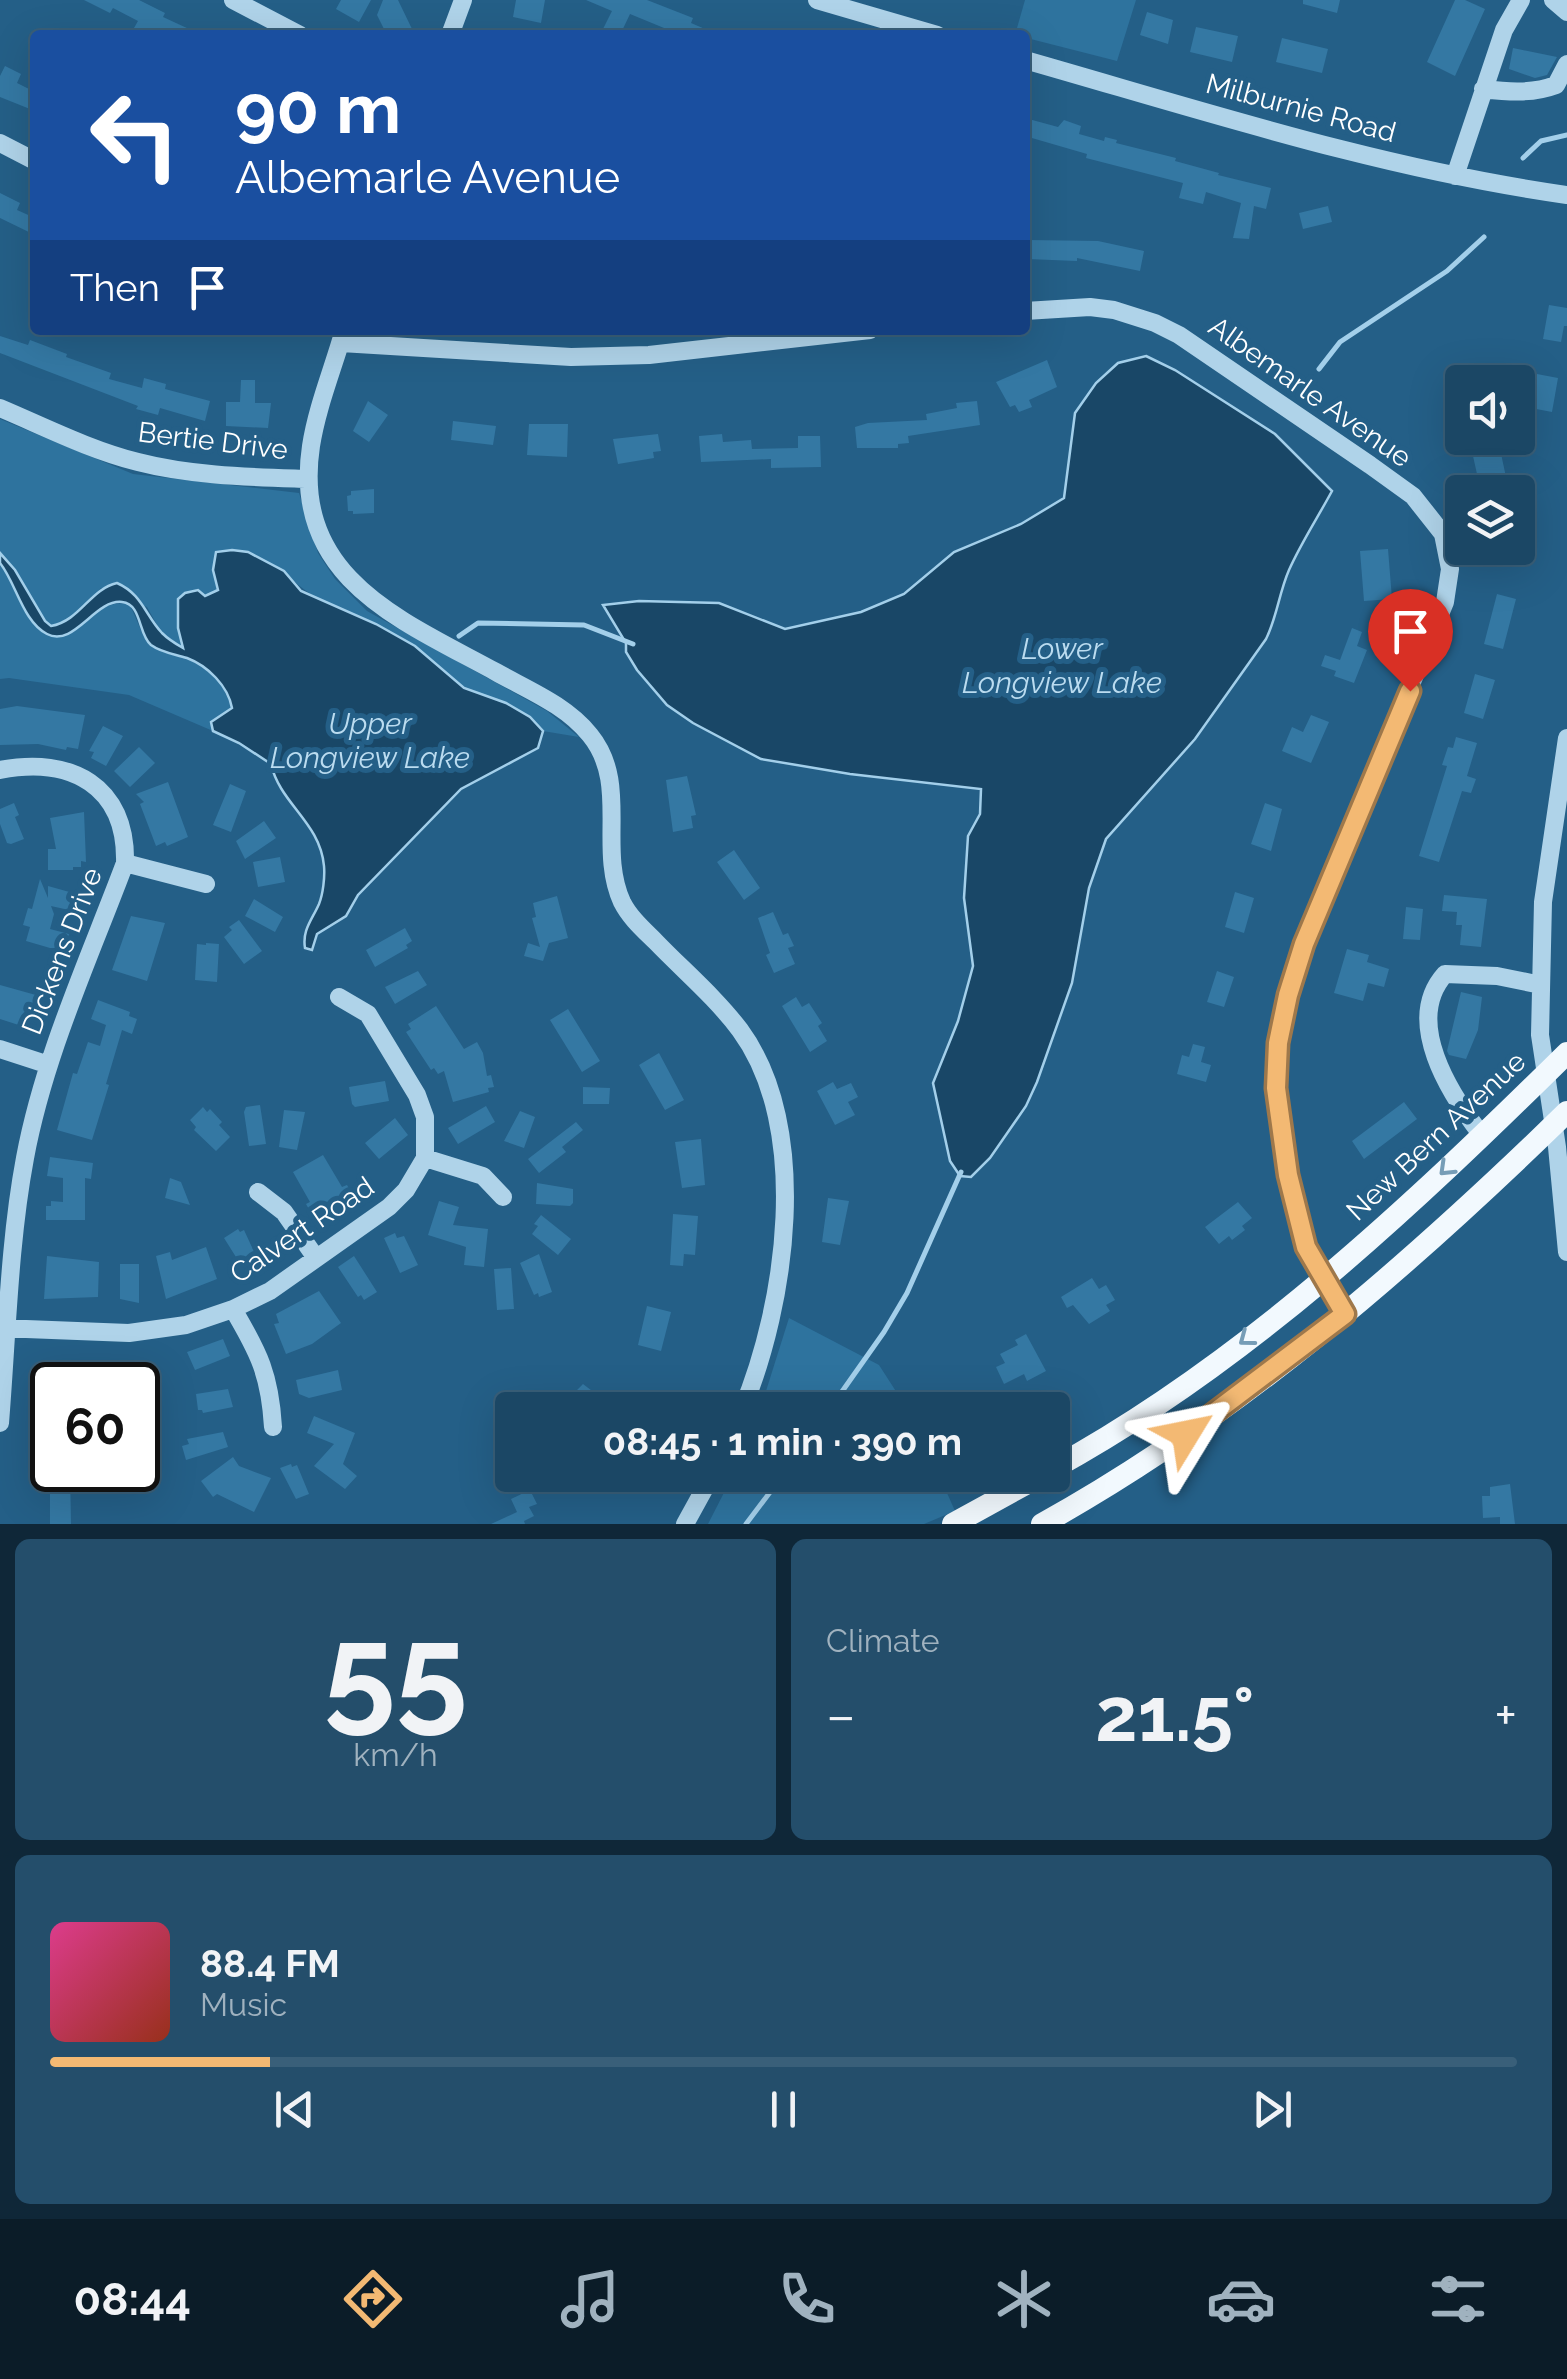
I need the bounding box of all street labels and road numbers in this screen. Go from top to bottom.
street label: Milburnie Road [1202,67,1400,149]
street label: Albemarle Avenue [1202,310,1418,474]
street label: Bertie Drive [136,415,290,467]
street label: Dickens Drive [15,863,109,1039]
street label: New Bern Avenue [1340,1045,1532,1227]
street label: Calvert Road [224,1170,380,1290]

